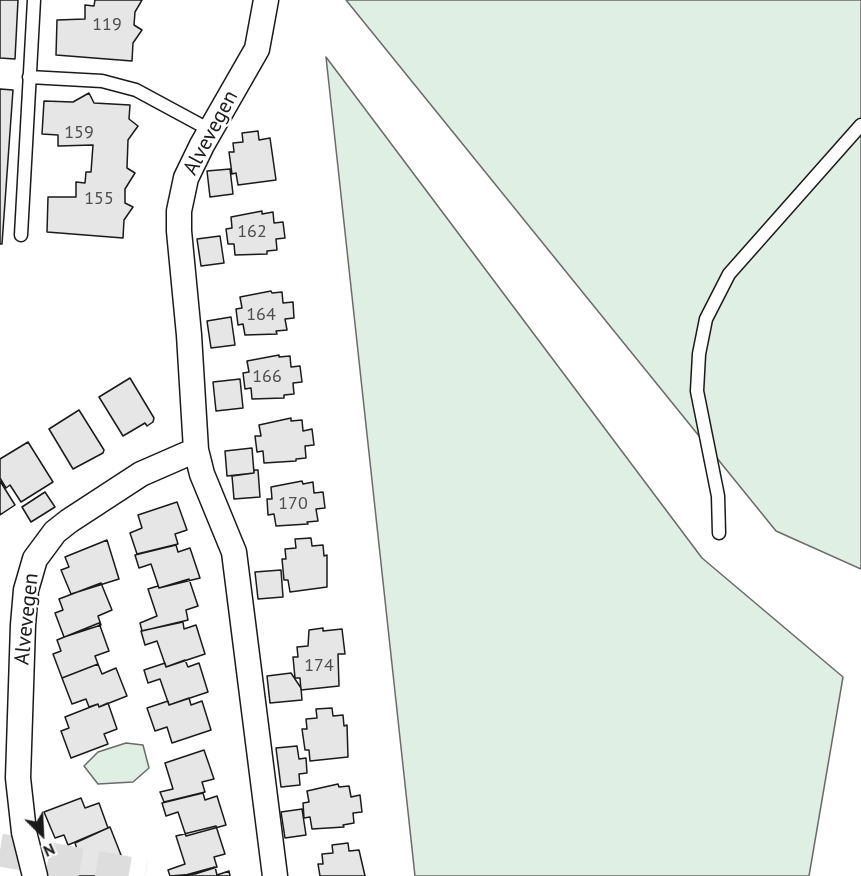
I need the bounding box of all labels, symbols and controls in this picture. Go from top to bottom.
house number: 119 [92,14,122,36]
street label: Alvevegen [178,86,244,180]
house number: 159 [64,122,94,144]
house number: 155 [84,188,114,210]
house number: 162 [237,221,267,243]
house number: 164 [246,304,276,326]
house number: 166 [252,366,282,388]
house number: 170 [278,493,308,515]
street label: Alvevegen [10,572,44,666]
house number: 174 [304,655,334,677]
north arrow [12,804,72,864]
text: N [40,839,58,862]

